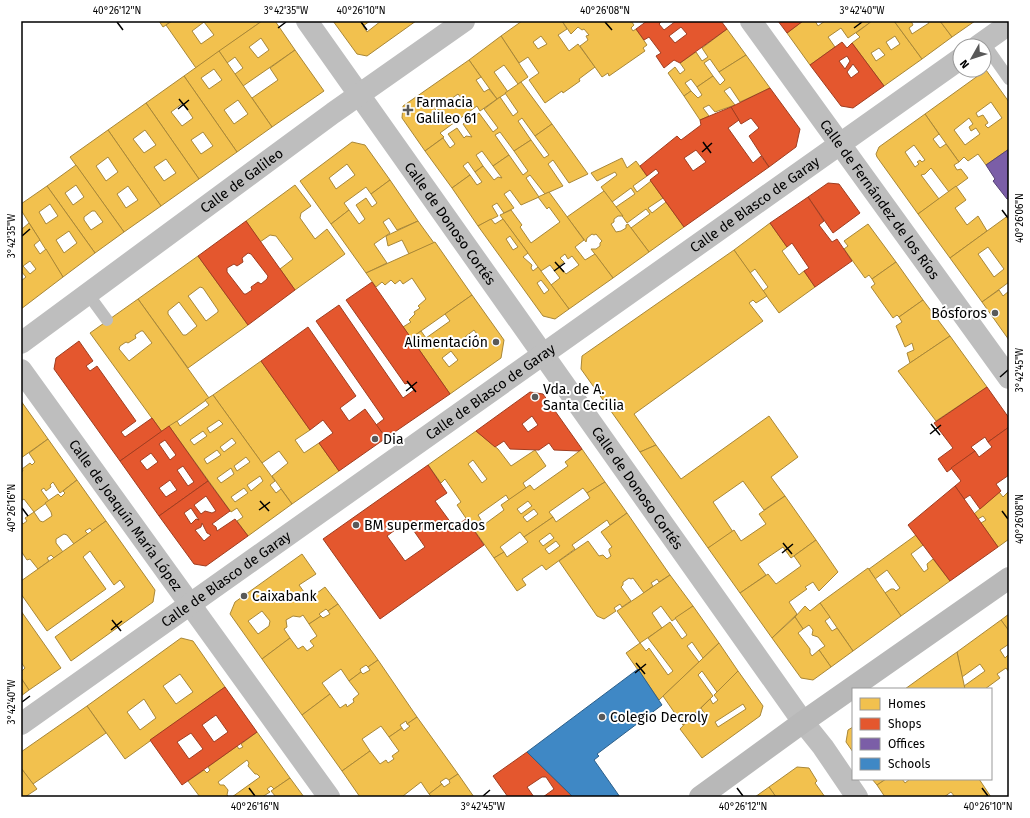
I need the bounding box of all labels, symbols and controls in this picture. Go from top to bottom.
text: 40°26'12"N [93,5,141,17]
text: 3°42'35"W [264,5,309,17]
text: 40°26'10"N [336,5,386,17]
text: 40°26'08"N [580,5,630,17]
text: 3°42'40"W [839,5,885,17]
north arrow [952,38,992,78]
text: N [957,57,972,71]
place label: Farmacia Galileo 61 [416,94,477,127]
marker: Farmacia Galileo 61 [403,105,413,115]
street label: Calle de Fernández de los Ríos [816,116,944,283]
street label: Calle de Galileo [197,144,286,217]
street label: Calle de Blasco de Garay [687,153,823,256]
street label: Calle de Donoso Cortés [401,159,500,289]
text: 40°26'06"N [1014,193,1026,243]
text: 3°42'35"W [6,213,18,258]
place label: Bósforos [931,305,987,322]
marker: Bósforos [990,308,1000,318]
place label: Alimentación [405,334,488,351]
marker: Alimentación [491,337,501,347]
street label: Calle de Blasco de Garay [422,340,558,443]
text: 3°42'45"W [1014,347,1026,392]
place label: Vda. de A. Santa Cecilia [543,381,624,414]
marker: Vda. de A. Santa Cecilia [530,392,540,402]
street label: Calle de Donoso Cortés [588,423,687,553]
place label: Dia [383,431,404,448]
marker: Dia [370,434,380,444]
street label: Calle de Joaquín María López [65,436,186,594]
text: 40°26'16"N [6,484,18,532]
text: 40°26'08"N [1014,494,1026,544]
place label: BM supermercados [364,517,485,534]
marker: BM supermercados [351,520,361,530]
street label: Calle de Blasco de Garay [158,527,294,631]
place label: Caixabank [252,588,317,605]
marker: Caixabank [239,591,249,601]
text: 3°42'40"W [6,679,18,725]
legend [852,688,992,780]
text: Homes [888,697,926,711]
place label: Colegio Decroly [610,709,708,726]
marker: Colegio Decroly [597,712,607,722]
text: Shops [888,717,922,731]
text: Offices [888,737,925,751]
text: Schools [888,757,931,771]
text: 40°26'16"N [231,801,279,813]
text: 3°42'45"W [461,801,506,813]
text: 40°26'12"N [719,801,767,813]
text: 40°26'10"N [963,801,1013,813]

